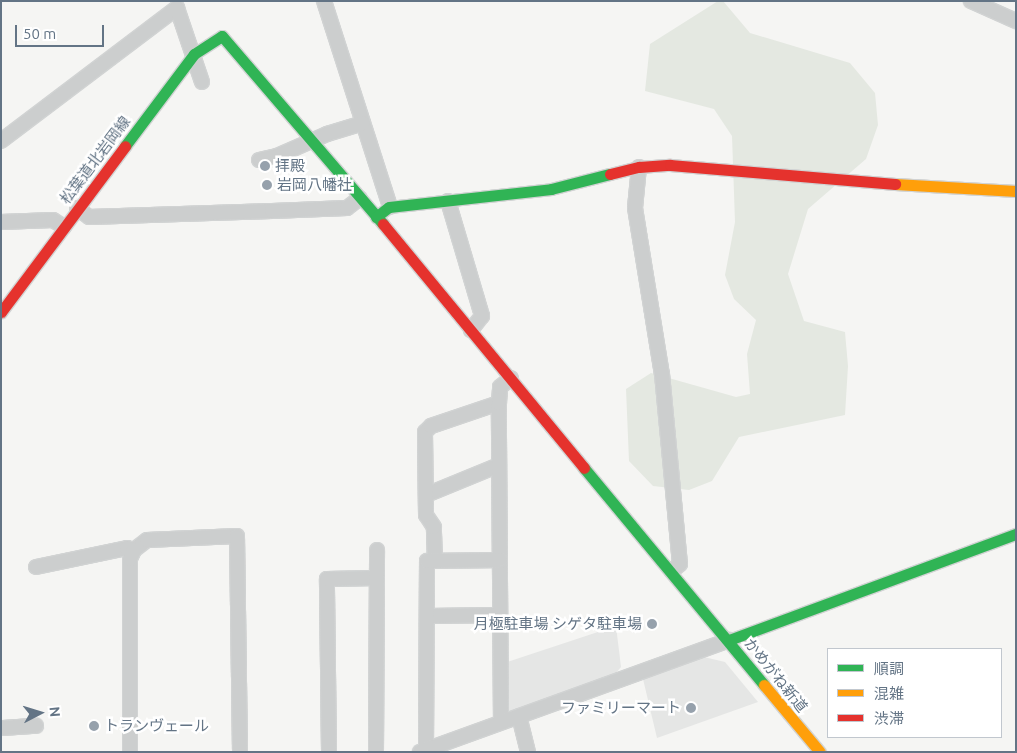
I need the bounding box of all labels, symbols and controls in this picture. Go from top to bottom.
scale bar [18,15,106,47]
text: 50 m [23,25,56,42]
street label: 松葉道北岩岡線 [56,113,134,207]
place label: 拝殿 [275,157,305,175]
marker: 拝殿 [259,160,271,172]
place label: 岩岡八幡社 [277,176,352,194]
marker: 岩岡八幡社 [261,179,273,191]
place label: 月極駐車場 シゲタ駐車場 [474,615,642,633]
marker: 月極駐車場 シゲタ駐車場 [646,618,658,630]
street label: かめがね新道 [741,634,811,716]
legend [827,648,1002,738]
text: 順調 [874,660,904,677]
text: 混雑 [874,685,904,702]
north arrow [15,688,65,738]
place label: ファミリーマート [561,699,681,717]
marker: ファミリーマート [685,702,697,714]
text: N [47,706,63,718]
text: 渋滞 [874,710,904,727]
place label: トランヴェール [104,717,209,735]
marker: トランヴェール [88,720,100,732]

